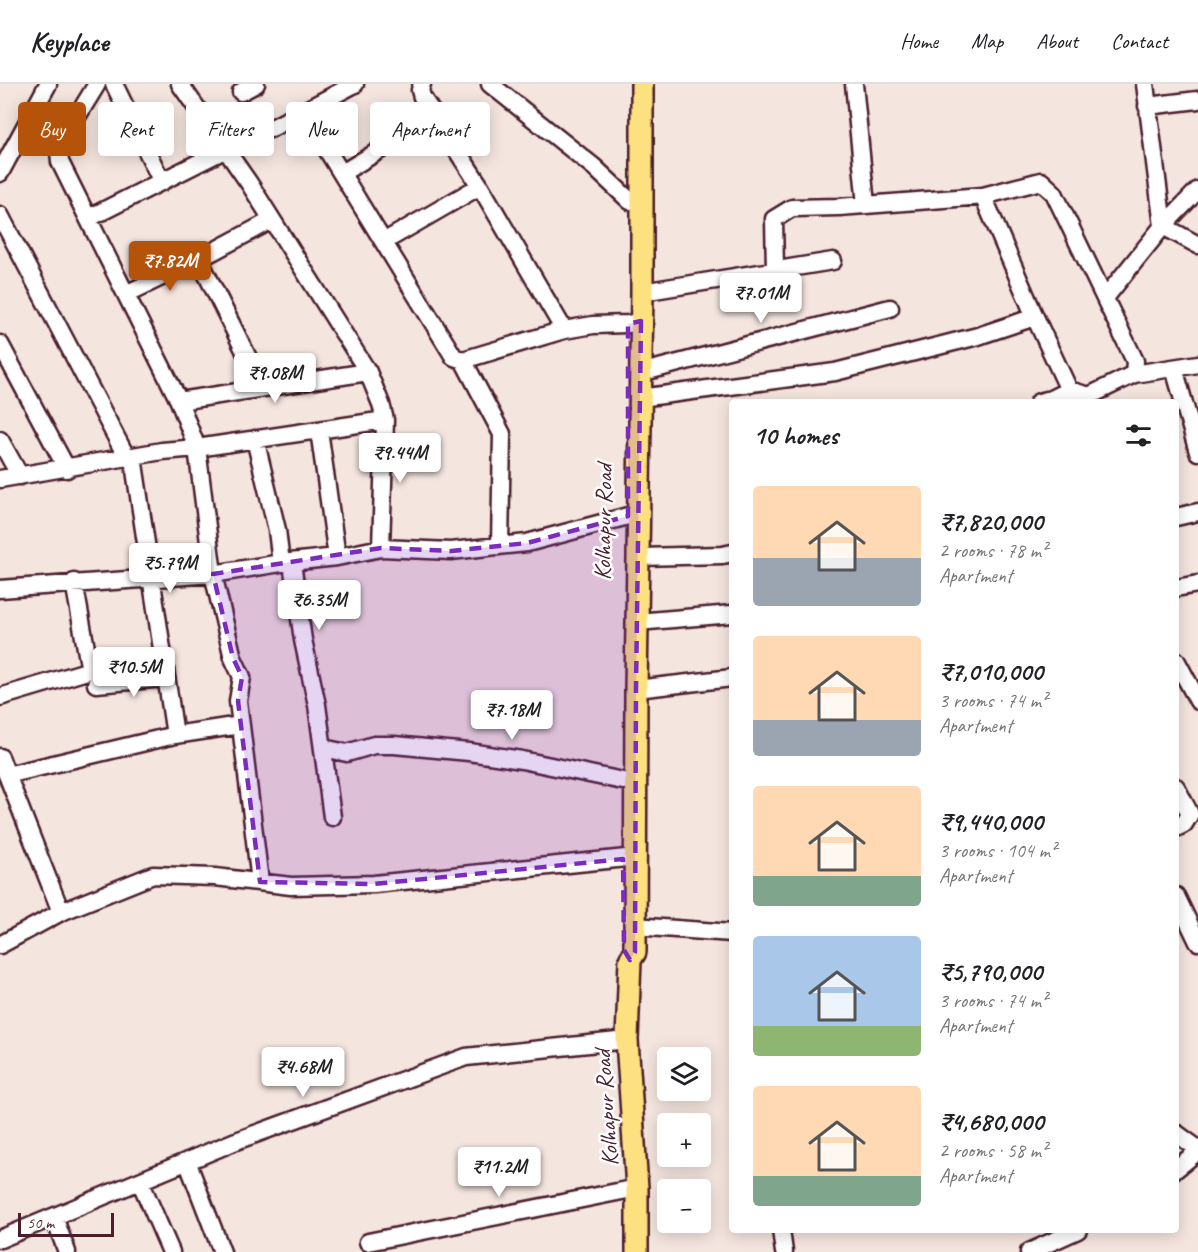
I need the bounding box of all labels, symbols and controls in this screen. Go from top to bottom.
text: Keyplace [30,24,109,59]
text: Home [900,28,938,54]
text: Map [971,28,1003,54]
text: About [1036,28,1078,54]
text: Contact [1111,28,1168,54]
chip: Buy [18,102,86,156]
chip: Rent [98,102,174,156]
chip: Filters [186,102,274,156]
chip: New [286,102,358,156]
chip: Apartment [370,102,490,156]
pin: ₹7.82M [121,241,219,292]
text: ₹7.82M [143,248,197,273]
pin: ₹7.01M [712,273,810,324]
text: ₹7.01M [734,280,788,305]
pin: ₹9.08M [226,353,324,404]
text: ₹9.08M [248,360,302,385]
text: 10 homes [753,419,838,452]
icon: filters [1122,419,1155,452]
pin: ₹9.44M [351,433,449,484]
text: ₹9.44M [373,440,427,465]
street label: Kolhapur Road [587,460,619,580]
text: ₹7,820,000 [939,505,1043,538]
icon: home [801,510,873,582]
text: 2 rooms · 78 m² [939,538,1047,563]
pin: ₹5.79M [121,543,219,594]
text: ₹5.79M [143,550,197,575]
text: Apartment [939,563,1012,588]
pin: ₹6.35M [270,580,368,631]
text: ₹6.35M [292,587,346,612]
pin: ₹10.5M [85,647,183,698]
text: ₹10.5M [107,654,161,679]
text: ₹7,010,000 [939,655,1043,688]
icon: home [801,660,873,732]
text: 3 rooms · 74 m² [939,688,1047,713]
pin: ₹7.18M [463,690,561,741]
text: ₹7.18M [485,697,539,722]
text: Apartment [939,713,1012,738]
text: ₹9,440,000 [939,805,1043,838]
icon: home [801,810,873,882]
text: 3 rooms · 104 m² [939,838,1056,863]
text: Apartment [939,863,1012,888]
text: ₹5,790,000 [939,955,1042,988]
icon: home [801,960,873,1032]
text: 3 rooms · 74 m² [939,988,1047,1013]
text: Apartment [939,1013,1012,1038]
street label: Kolhapur Road [587,1045,625,1167]
pin: ₹4.68M [254,1047,352,1098]
map controls [657,1047,711,1233]
button: layers [657,1047,711,1101]
text: ₹4.68M [276,1054,330,1079]
text: ₹4,680,000 [939,1105,1043,1138]
icon: home [801,1110,873,1182]
button: + [657,1113,711,1167]
text: 2 rooms · 58 m² [939,1138,1047,1163]
pin: ₹11.2M [450,1147,548,1198]
text: ₹11.2M [472,1154,526,1179]
text: Apartment [939,1163,1012,1188]
button: − [657,1179,711,1233]
scale bar [18,1210,114,1238]
text: 50 m [27,1213,54,1233]

